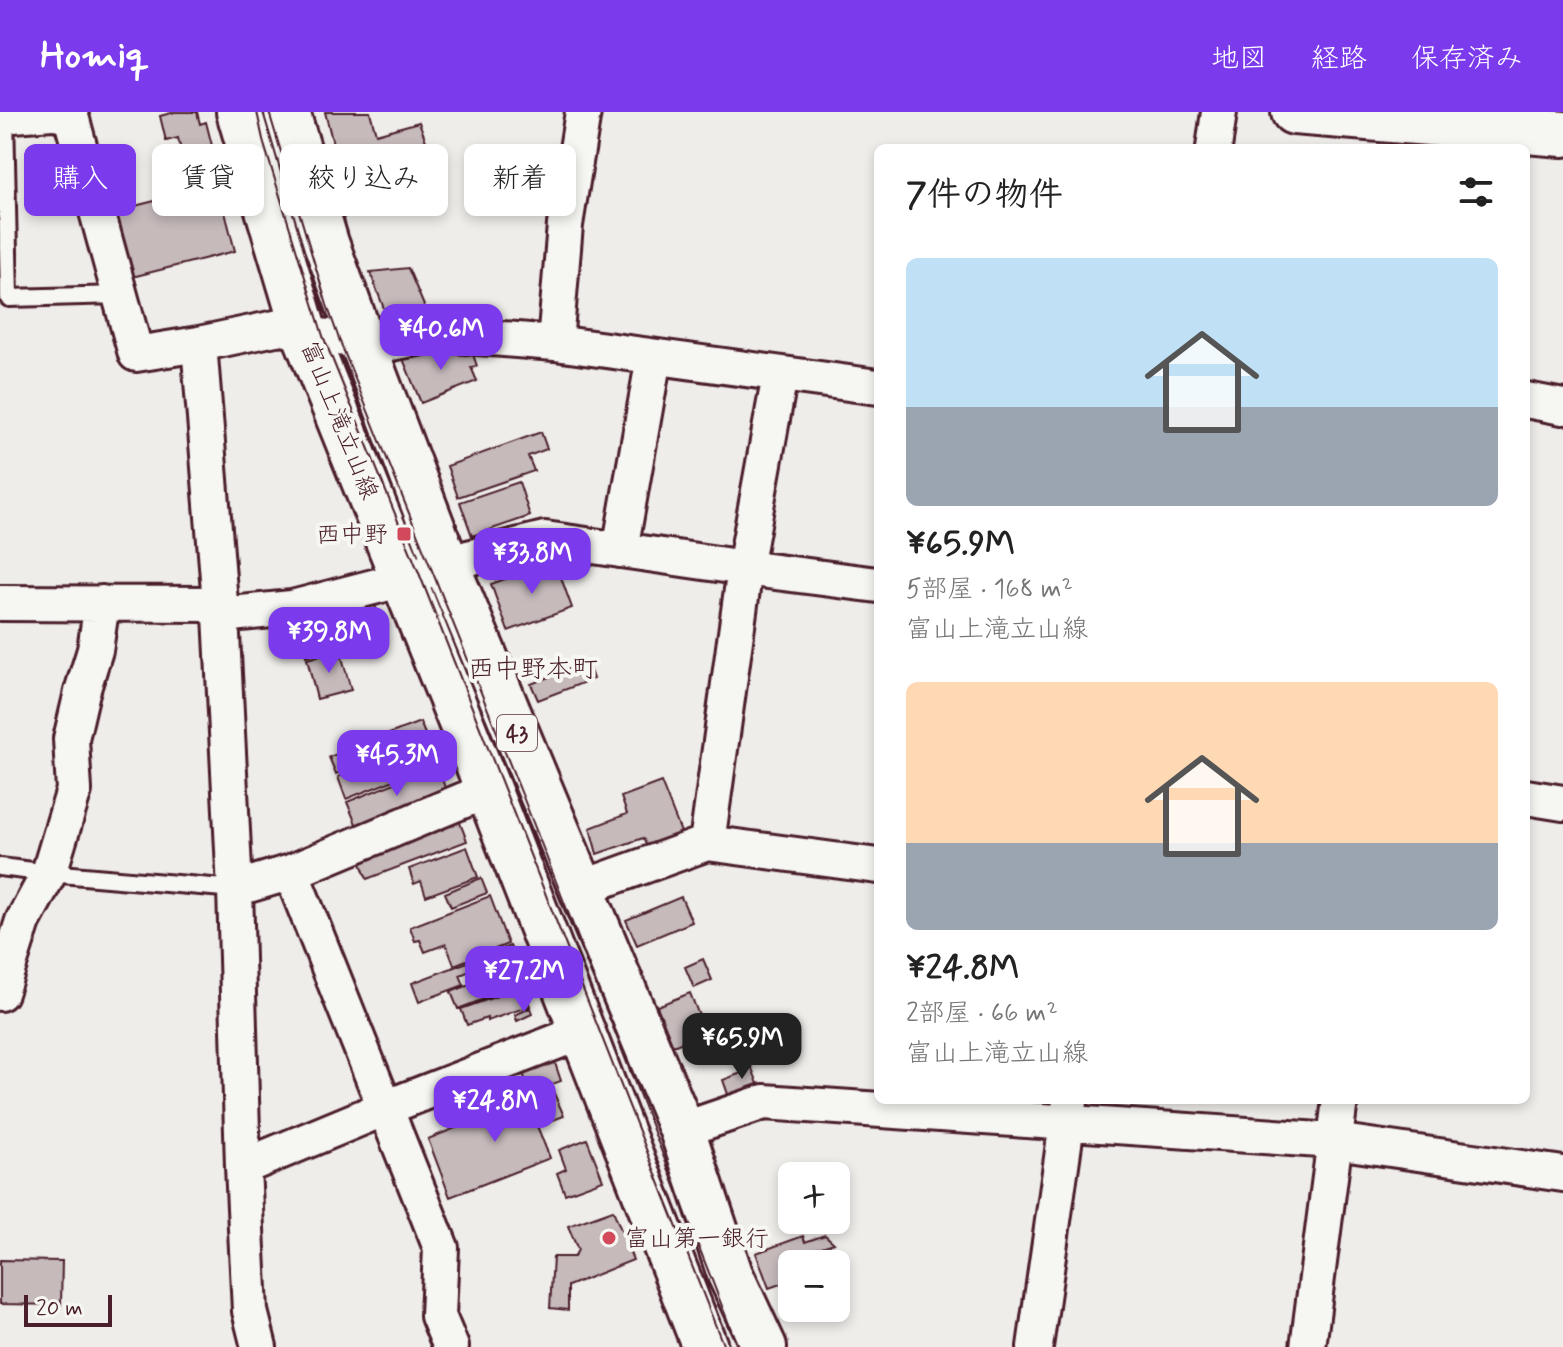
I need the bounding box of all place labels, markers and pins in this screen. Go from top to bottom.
pin: ¥40.6M [376,304,506,372]
place label: 西中野 [316,520,388,551]
marker: 西中野 [395,525,413,543]
pin: ¥33.8M [467,528,597,596]
pin: ¥39.8M [264,607,394,675]
pin: ¥45.3M [332,730,462,798]
pin: ¥27.2M [459,946,589,1014]
pin: ¥65.9M [677,1013,807,1081]
pin: ¥24.8M [430,1076,560,1144]
place label: 富山第一銀行 [625,1224,769,1255]
marker: 富山第一銀行 [600,1229,618,1247]

